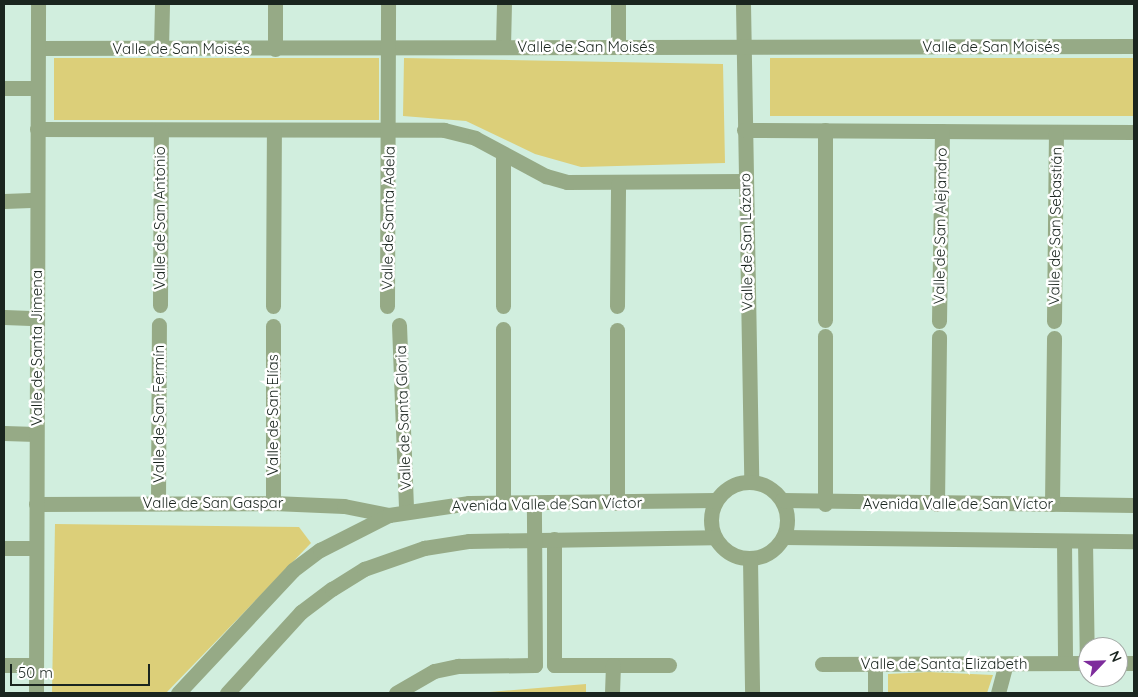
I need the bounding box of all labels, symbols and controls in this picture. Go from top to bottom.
street label: Valle de San Moisés [517,38,655,56]
street label: Valle de San Moisés [922,38,1060,56]
street label: Valle de San Moisés [112,40,250,58]
street label: Valle de San Antonio [151,146,169,290]
street label: Valle de Santa Adela [378,146,398,290]
street label: Valle de San Alejandro [930,147,950,305]
street label: Valle de San Sebastián [1045,147,1065,305]
street label: Valle de San Lázaro [736,173,756,311]
street label: Valle de Santa Jimena [28,270,46,426]
street label: Valle de San Fermín [150,345,168,483]
street label: Valle de Santa Gloria [391,345,415,491]
street label: Valle de San Elías [264,354,282,476]
street label: Avenida Valle de San Víctor [452,493,642,515]
street label: Valle de San Gaspar [143,494,283,512]
street label: Avenida Valle de San Víctor [863,495,1053,513]
north arrow [1078,637,1128,687]
text: N [1105,648,1126,665]
scale bar [12,654,152,686]
street label: Valle de Santa Elizabeth [861,655,1027,673]
text: 50 m [18,663,53,682]

